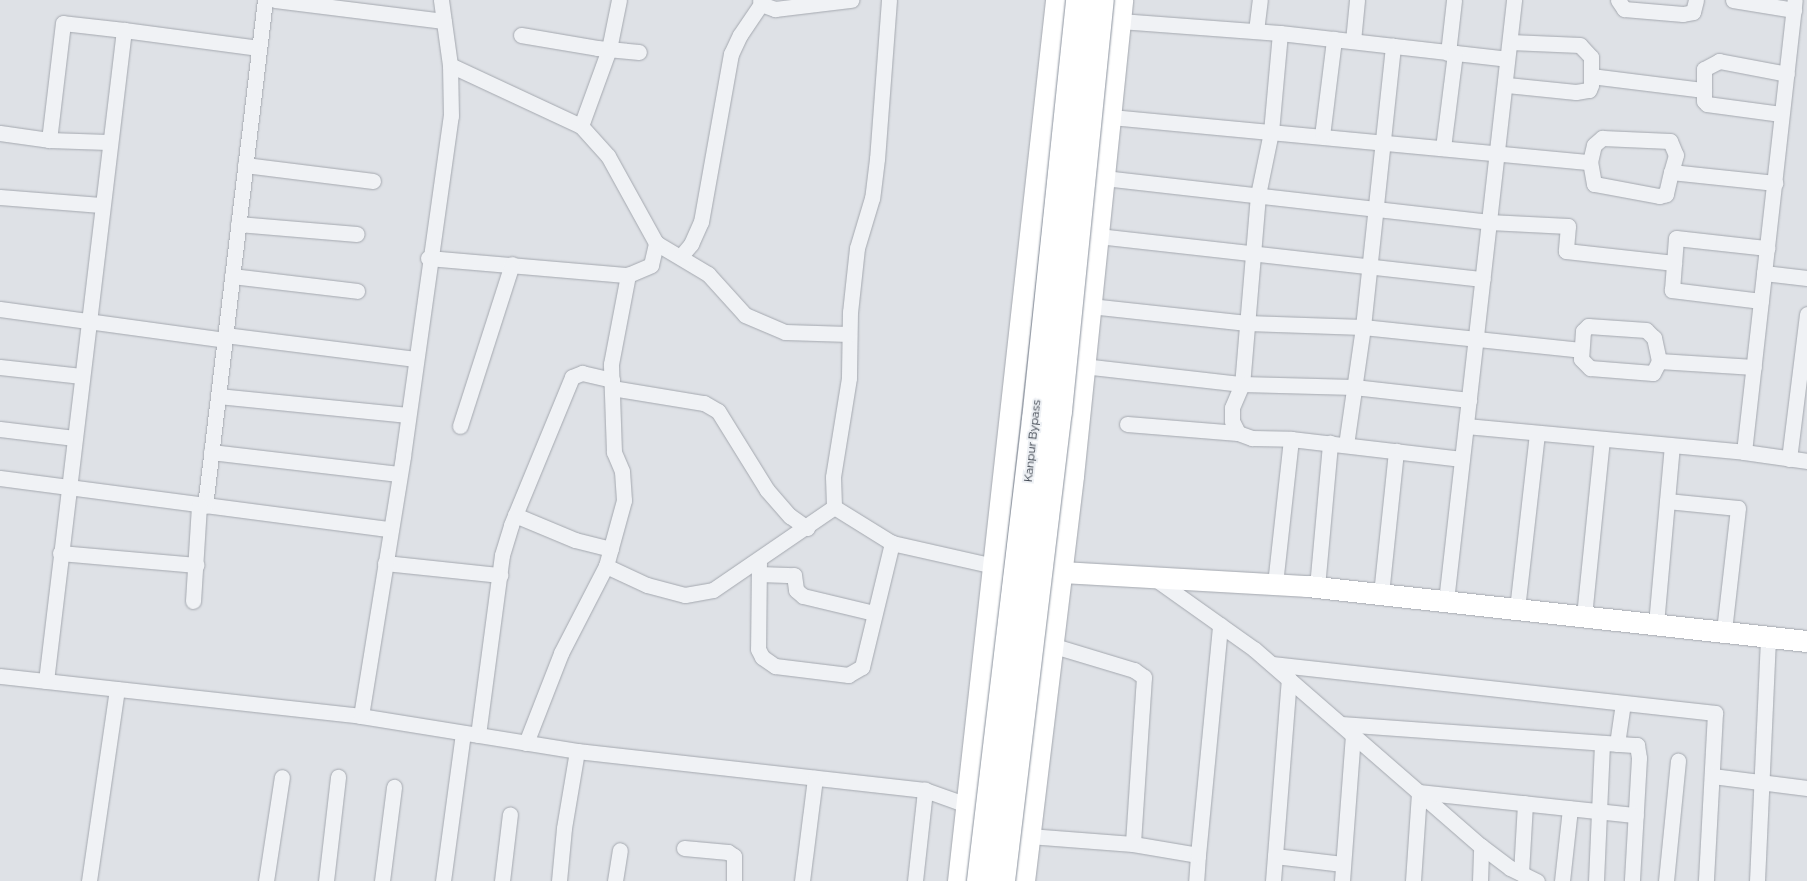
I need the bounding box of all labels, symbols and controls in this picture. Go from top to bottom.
street label: Kanpur Bypass [1022,399,1044,483]

